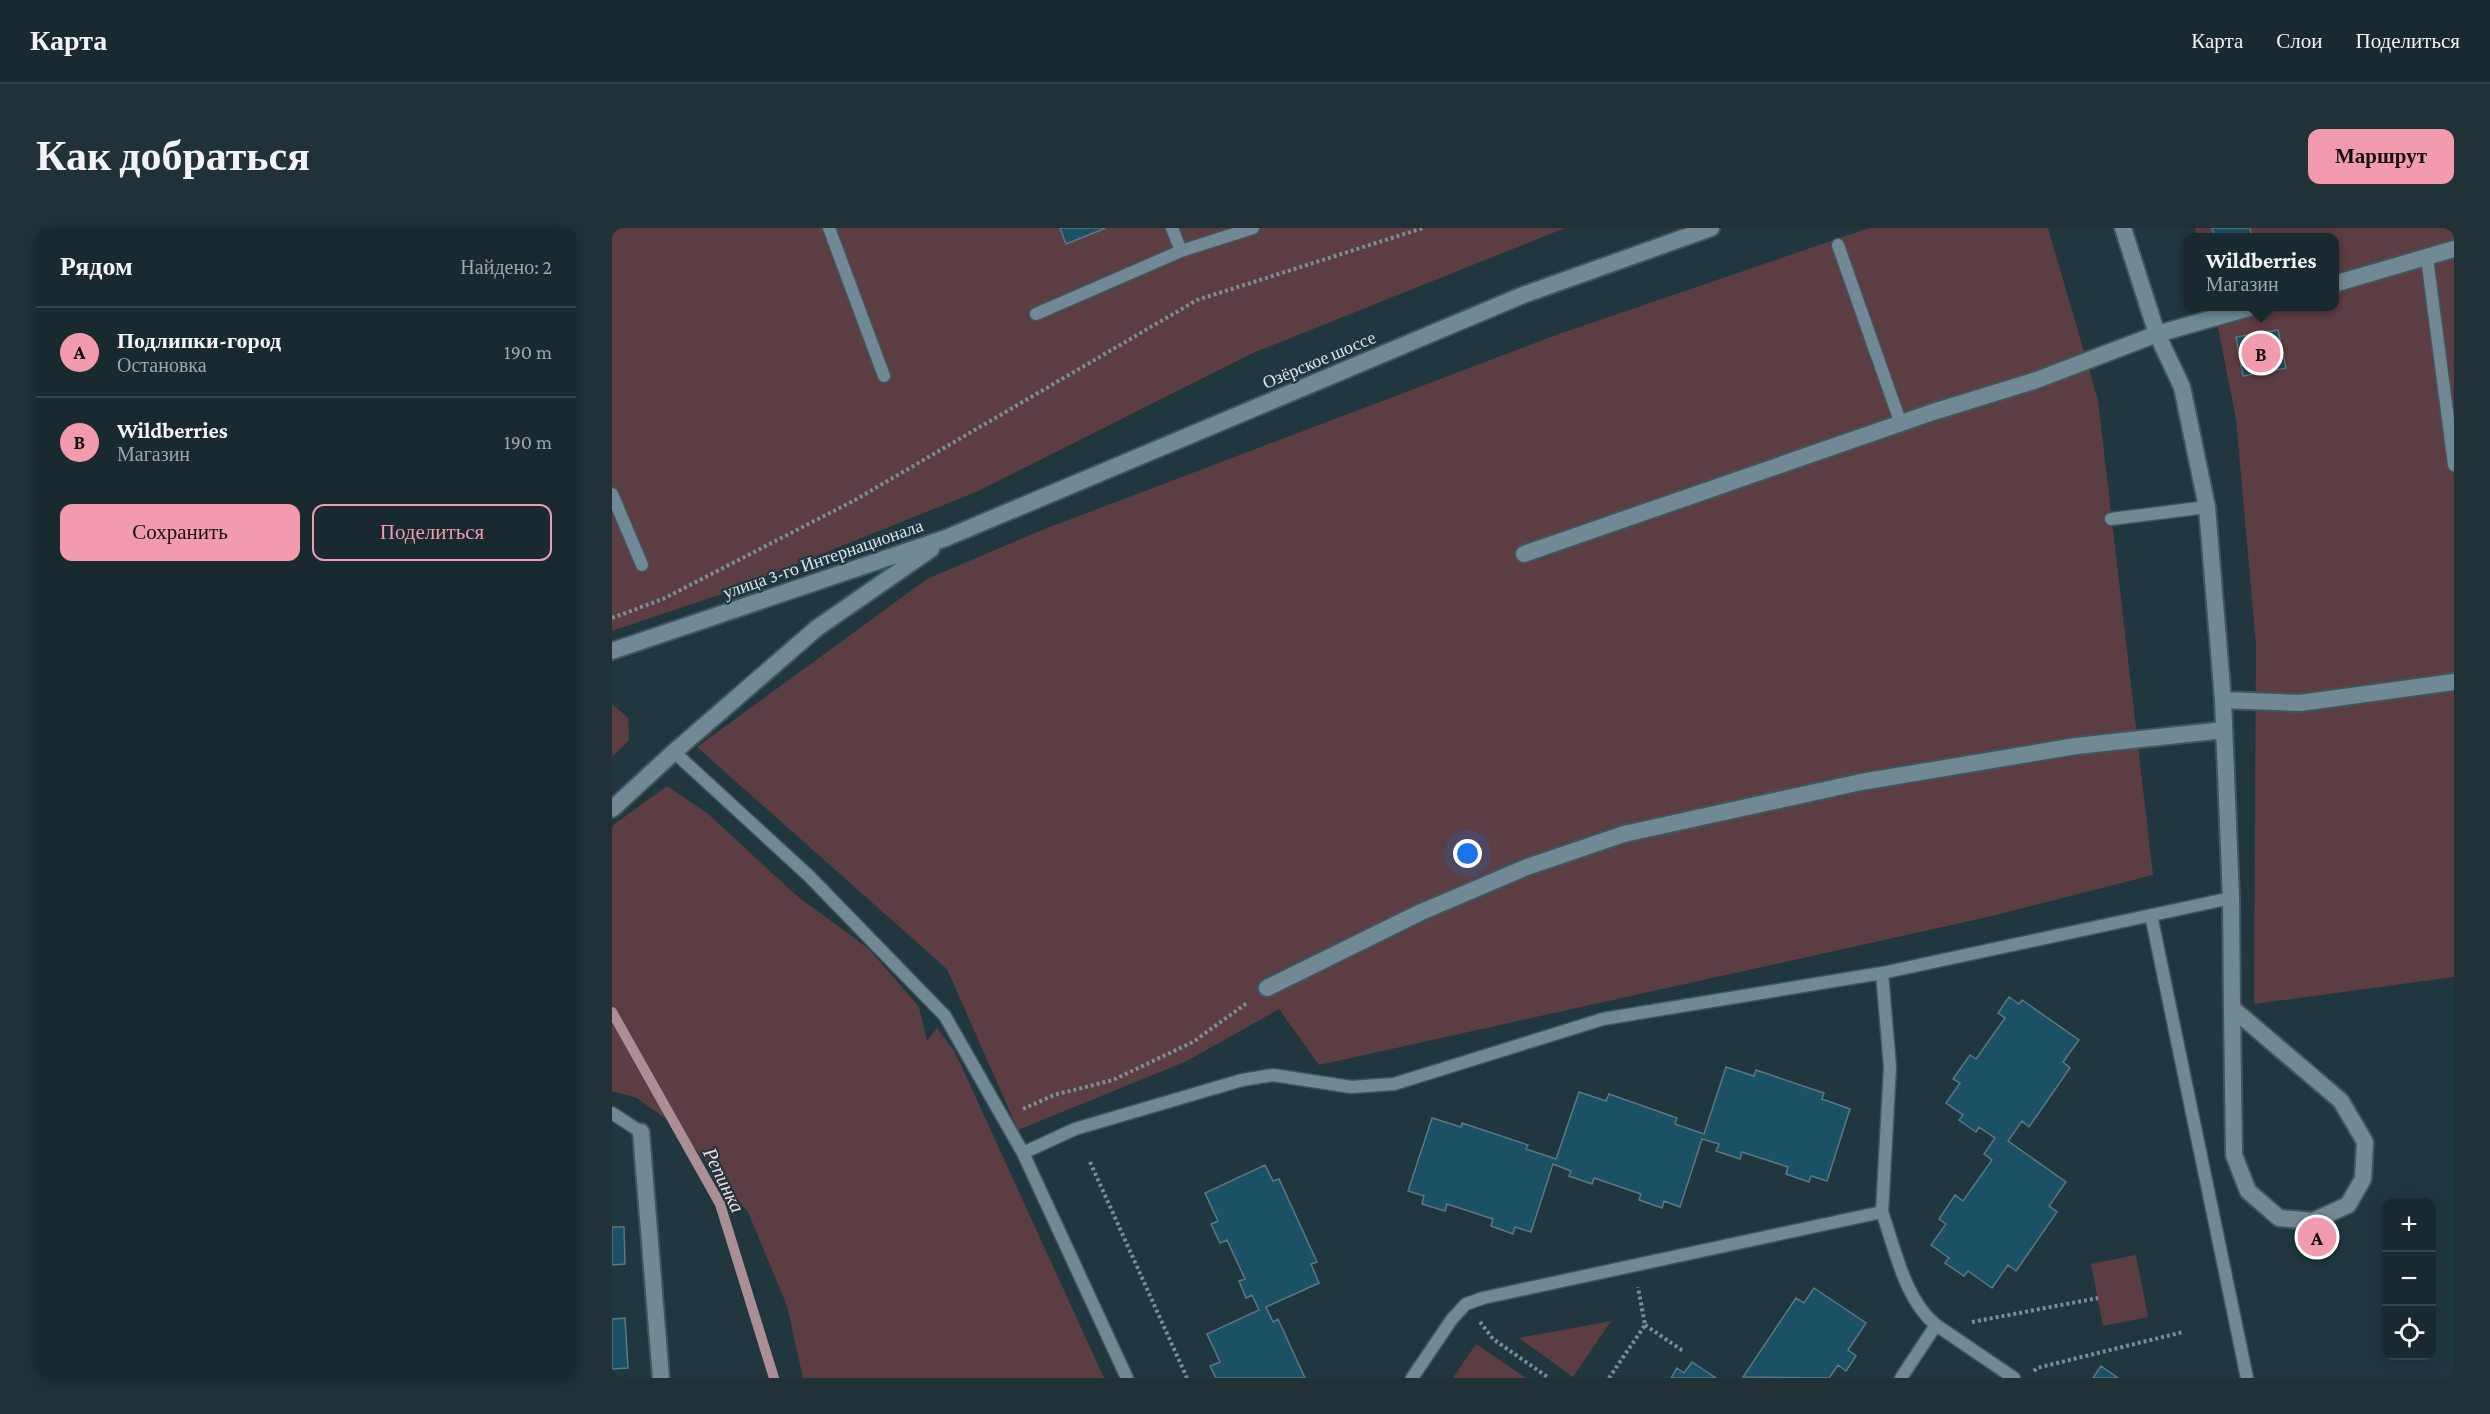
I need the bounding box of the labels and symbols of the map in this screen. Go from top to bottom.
street label: Озёрское шоссе [1259,327,1379,393]
pin: B [2242,330,2280,376]
street label: улица 3-го Интернационала [720,515,926,603]
your location [1453,839,1482,868]
water label: Репинка [699,1143,749,1216]
pin: A [2298,1214,2336,1260]

